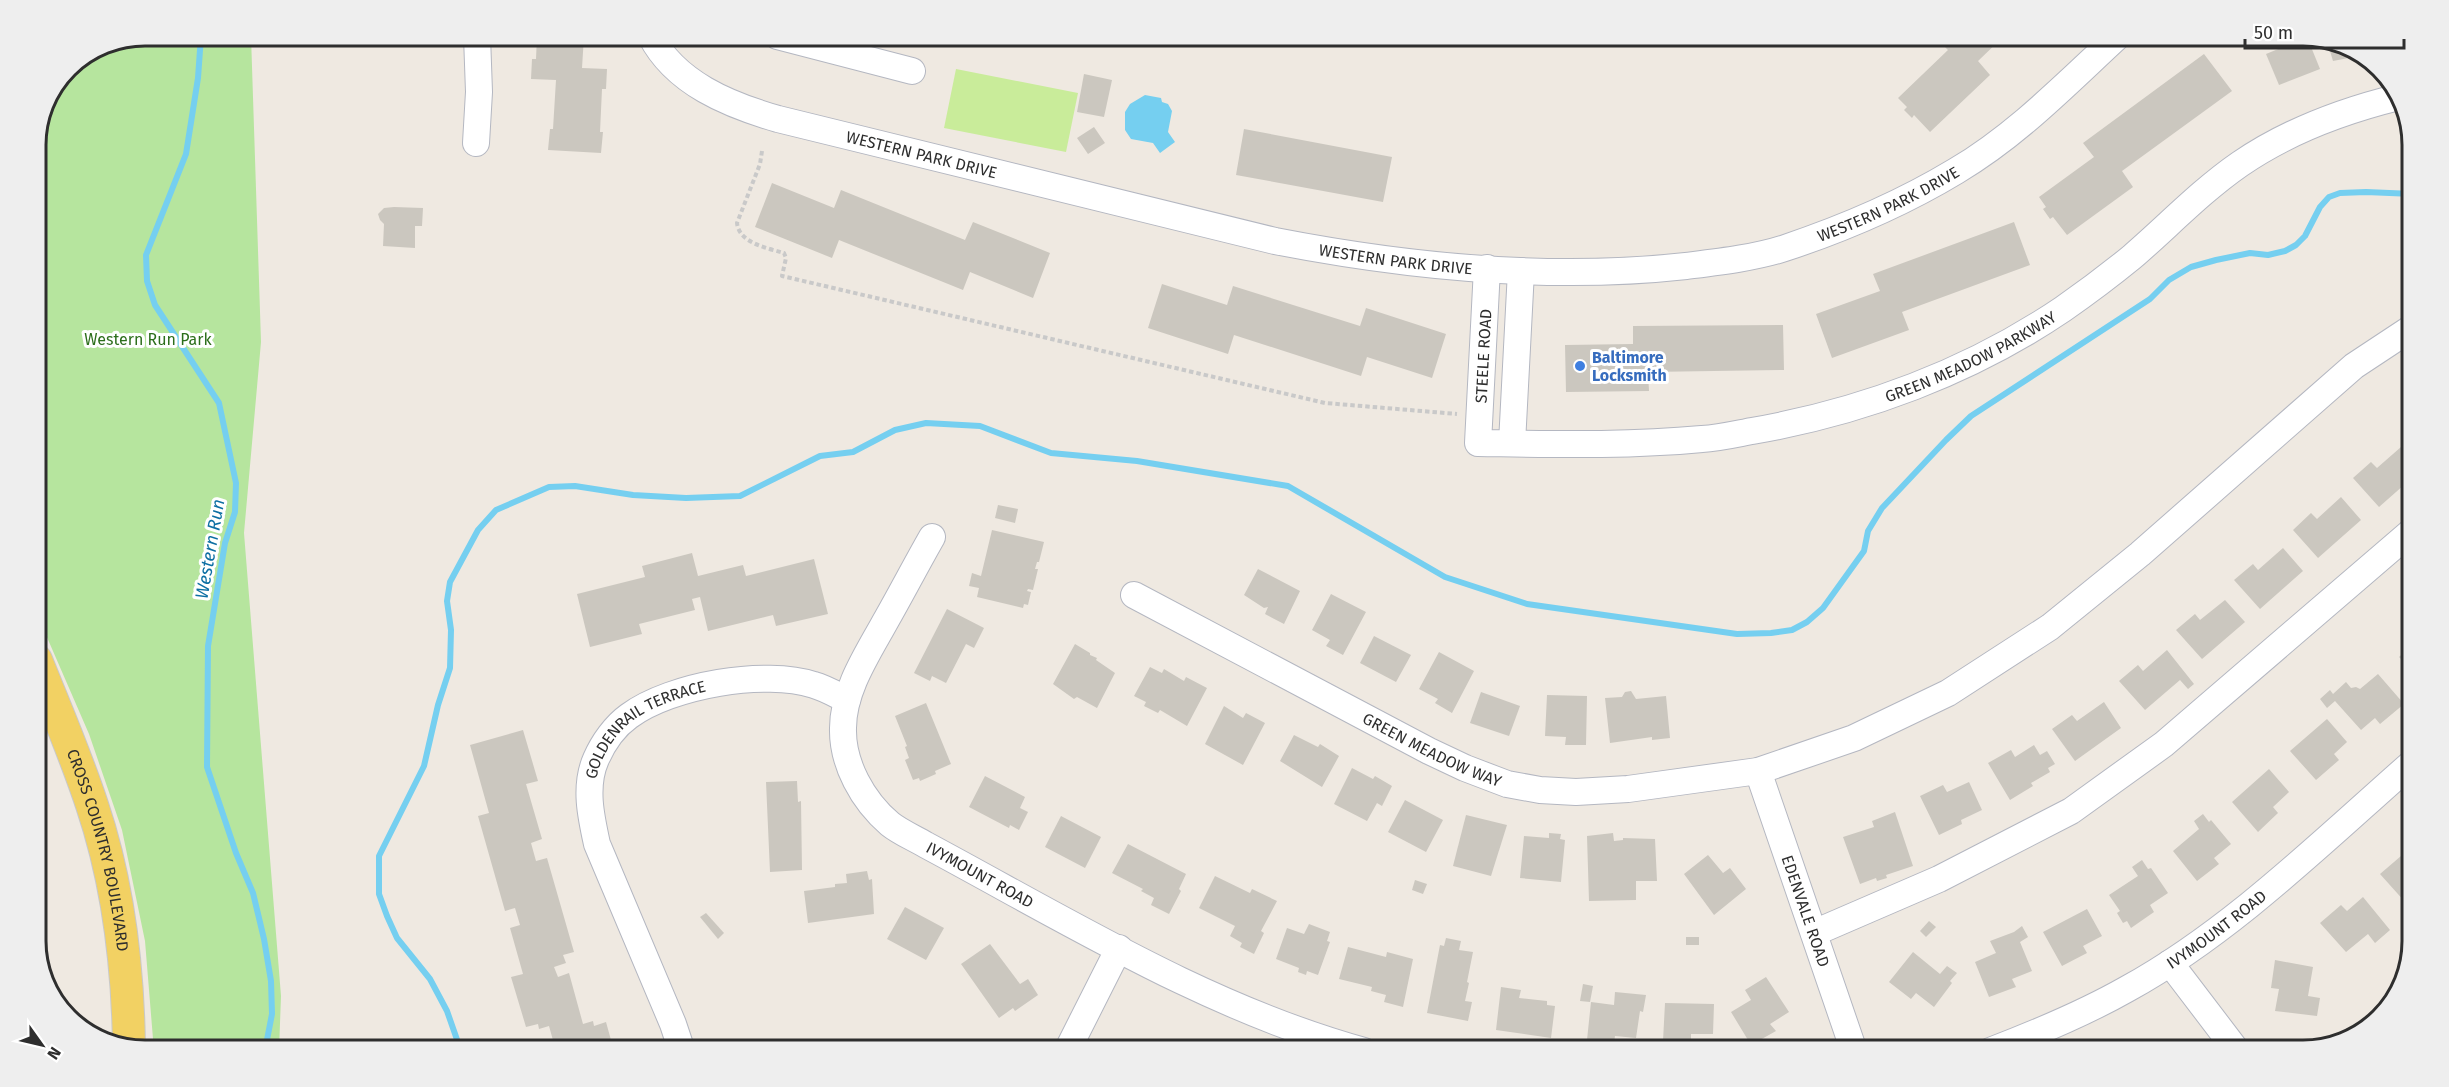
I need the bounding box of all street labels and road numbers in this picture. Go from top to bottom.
street label: WESTERN PARK DRIVE [844,127,999,182]
street label: WESTERN PARK DRIVE [1815,162,1963,246]
street label: WESTERN PARK DRIVE [1317,240,1473,278]
street label: GREEN MEADOW PARKWAY [1882,307,2060,406]
street label: STEELE ROAD [1472,308,1495,404]
street label: GOLDENRAIL TERRACE [582,677,707,780]
street label: GREEN MEADOW WAY [1359,709,1504,791]
street label: CROSS COUNTRY BOULEVARD [63,746,132,952]
street label: IVYMOUNT ROAD [923,838,1037,912]
street label: EDENVALE ROAD [1778,853,1833,970]
street label: IVYMOUNT ROAD [2163,886,2270,973]

